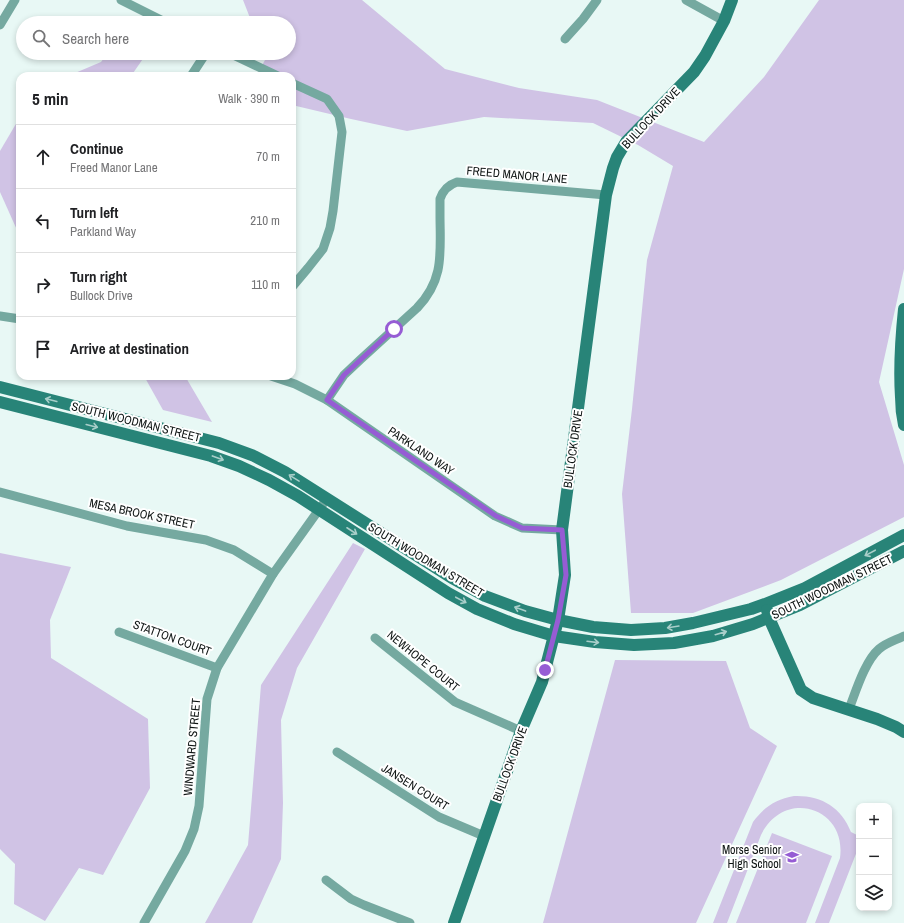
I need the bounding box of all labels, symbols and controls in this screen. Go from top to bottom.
search box [16,16,296,60]
icon: search [30,27,52,49]
text: Search here [62,28,129,49]
street label: BULLOCK DRIVE [618,84,684,152]
text: 5 min [32,87,68,110]
text: Walk · 390 m [218,90,280,107]
text: Continue [70,138,123,159]
icon: ahead [32,146,54,168]
text: 70 m [256,148,280,165]
text: Freed Manor Lane [70,159,158,176]
street label: FREED MANOR LANE [466,163,568,187]
text: Turn left [70,202,118,223]
icon: left [32,210,54,232]
text: 210 m [250,212,280,229]
text: Parkland Way [70,223,136,240]
text: Turn right [70,266,127,287]
icon: right [32,274,54,296]
text: 110 m [251,276,280,293]
text: Bullock Drive [70,287,133,304]
route start [385,320,403,338]
icon: arrive [32,338,54,360]
text: Arrive at destination [70,338,189,359]
one-way arrow [45,396,58,403]
street label: SOUTH WOODMAN STREET [70,398,202,446]
street label: BULLOCK DRIVE [560,409,586,489]
one-way arrow [85,422,98,430]
street label: PARKLAND WAY [385,423,457,479]
one-way arrow [211,455,223,463]
one-way arrow [288,473,300,481]
street label: MESA BROOK STREET [88,495,196,533]
street label: SOUTH WOODMAN STREET [365,519,487,601]
one-way arrow [346,527,357,535]
one-way arrow [864,550,876,557]
street label: SOUTH WOODMAN STREET [769,551,895,623]
one-way arrow [455,597,467,605]
one-way arrow [515,605,527,613]
street label: STATTON COURT [131,616,213,660]
one-way arrow [667,623,680,631]
street label: NEWHOPE COURT [384,627,462,695]
one-way arrow [715,629,728,636]
one-way arrow [586,638,599,646]
route end [536,661,554,679]
street label: WINDWARD STREET [180,698,204,796]
street label: BULLOCK DRIVE [489,724,531,804]
street label: JANSEN COURT [378,760,452,814]
map controls [856,803,892,911]
button: + [856,803,892,839]
button: − [856,839,892,875]
place label: Morse Senior High School [722,842,782,872]
school or university icon: Morse Senior High School [784,849,800,865]
button: layers [856,875,892,911]

